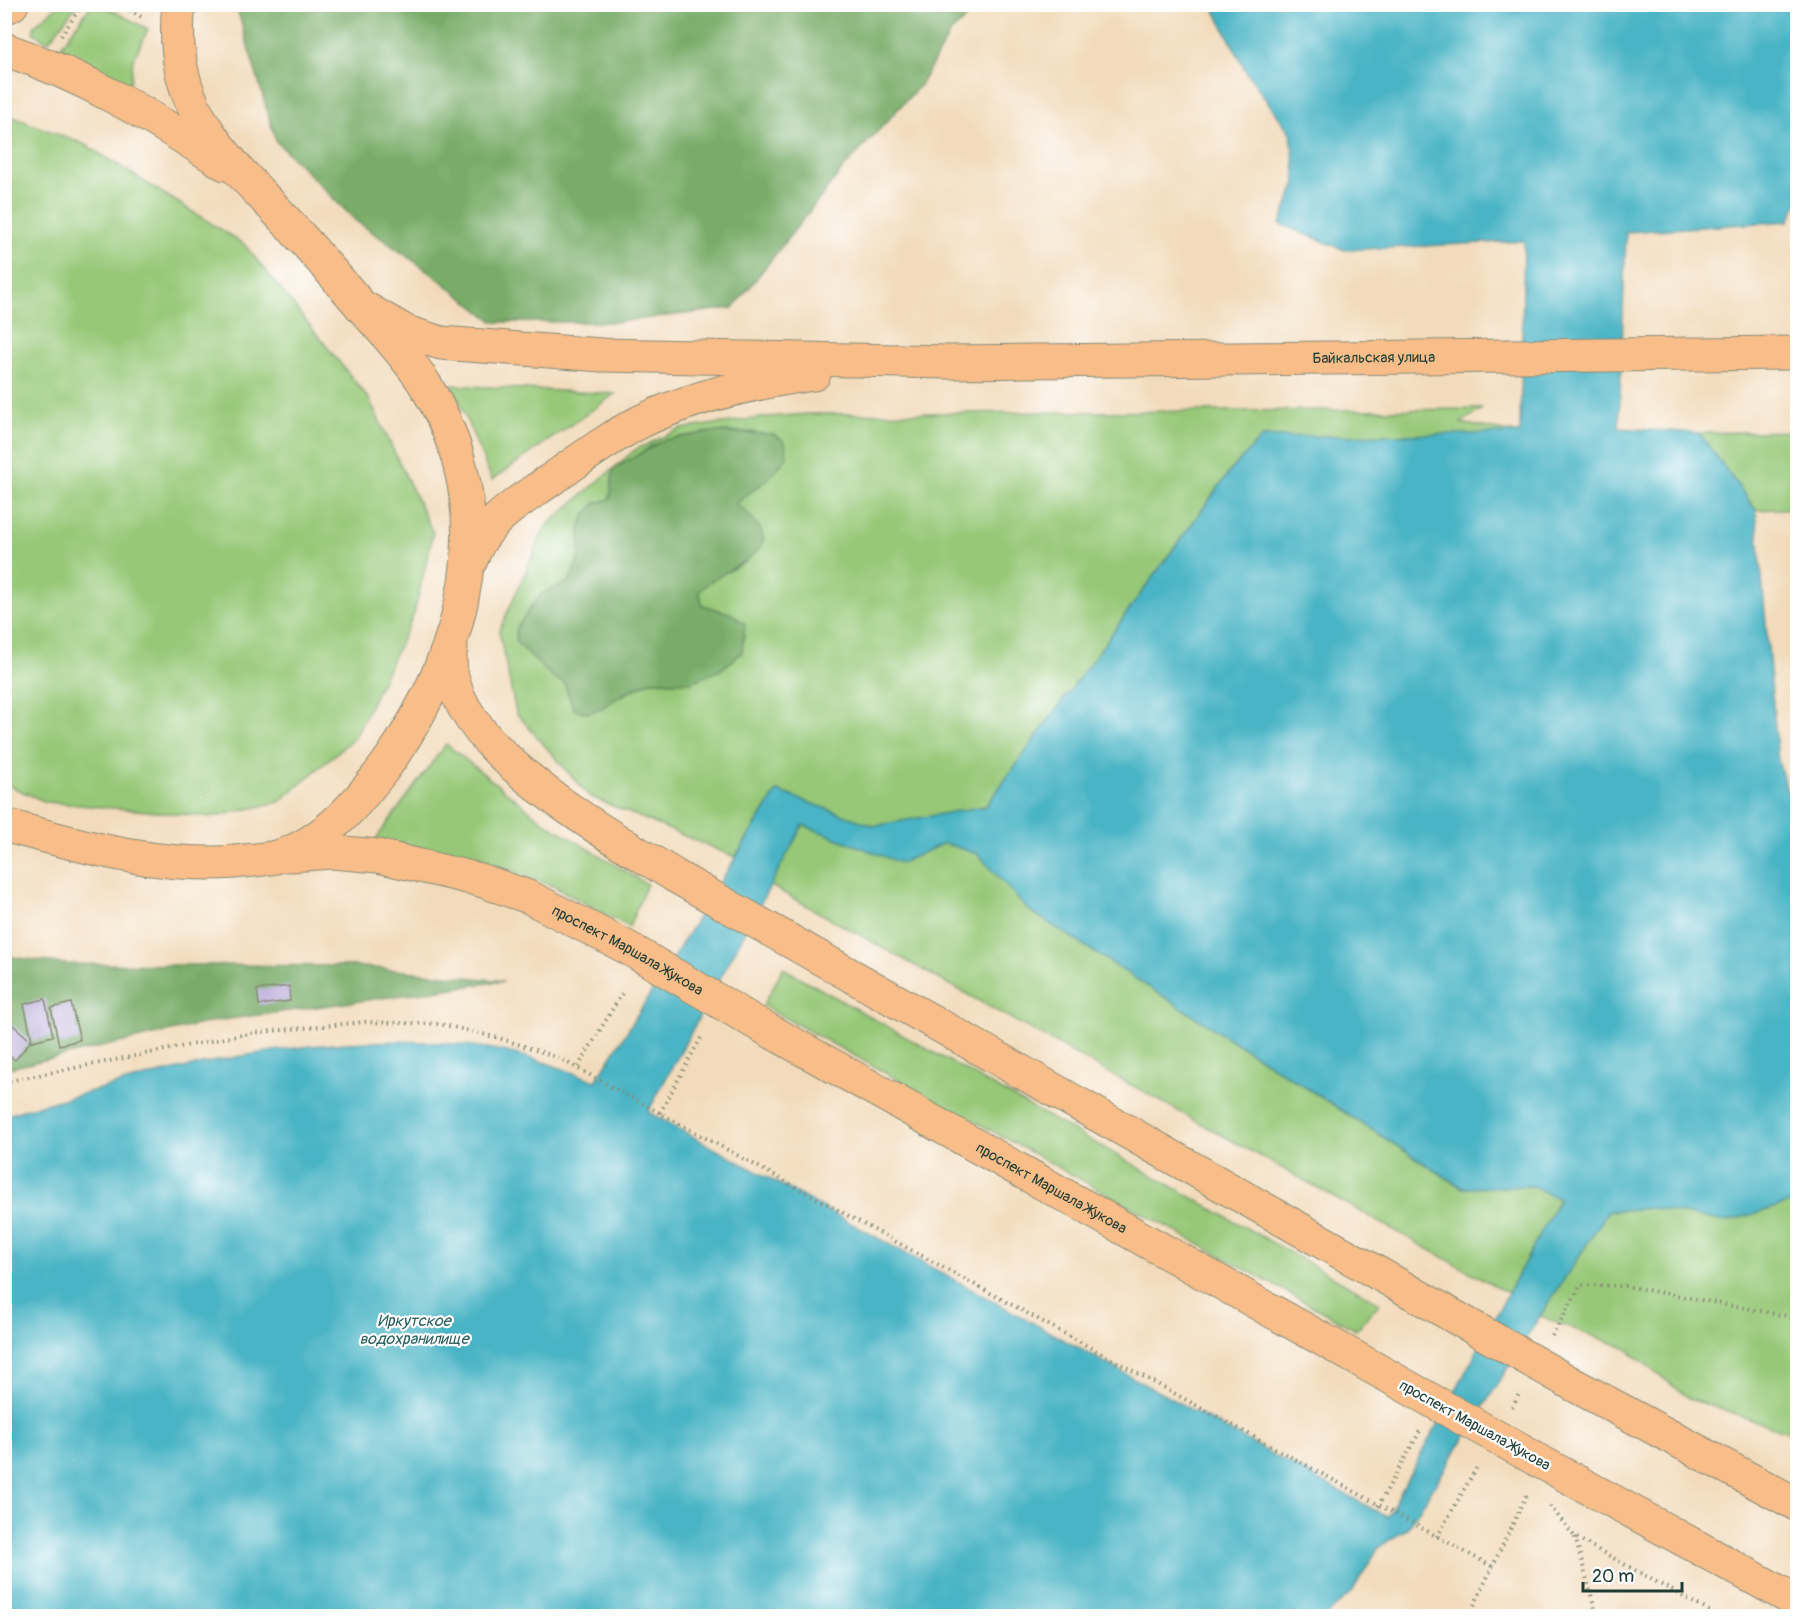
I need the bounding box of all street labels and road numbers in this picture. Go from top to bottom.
street label: Байкальская улица [1312,348,1435,368]
street label: проспект Маршала Жукова [548,901,707,1000]
street label: проспект Маршала Жукова [972,1139,1130,1238]
street label: проспект Маршала Жукова [1396,1376,1554,1475]

